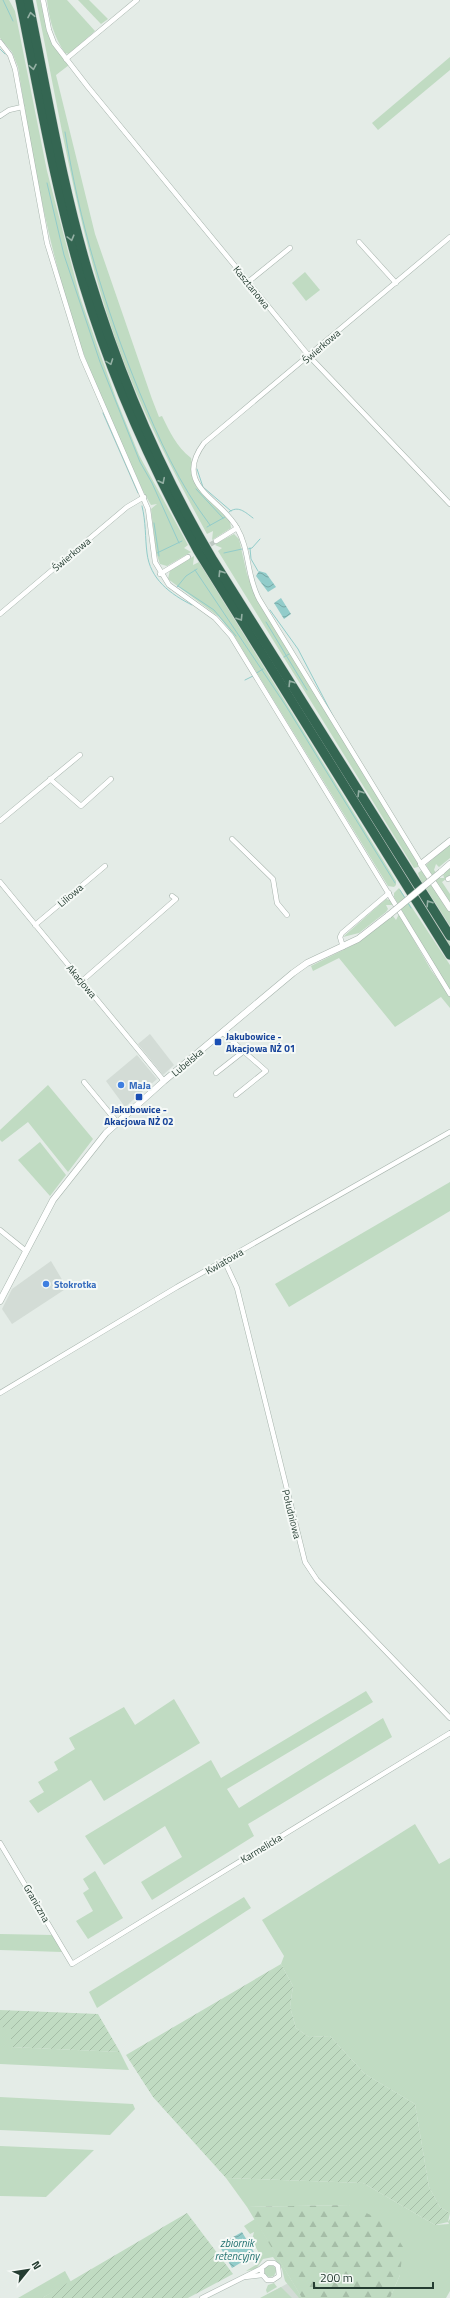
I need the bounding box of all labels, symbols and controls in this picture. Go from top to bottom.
one-way arrow [28,12,36,18]
one-way arrow [29,63,37,70]
one-way arrow [66,235,74,241]
street label: Kasztanowa [230,263,274,312]
street label: Świerkowa [299,326,344,367]
one-way arrow [106,358,114,365]
one-way arrow [157,477,165,485]
street label: Świerkowa [49,534,94,575]
one-way arrow [219,570,226,577]
one-way arrow [235,614,243,621]
one-way arrow [288,680,295,687]
one-way arrow [357,790,365,797]
street label: Liliowa [54,880,86,911]
one-way arrow [426,900,434,907]
street label: Akacjowa [63,961,100,1001]
place label: Jakubowice - Akacjowa NŻ 01 [226,1029,295,1056]
marker: Jakubowice - Akacjowa NŻ 01 [213,1037,223,1047]
street label: Lubelska [168,1045,206,1080]
place label: MaJa [129,1078,151,1093]
marker: MaJa [116,1080,126,1090]
marker: Jakubowice - Akacjowa NŻ 02 [134,1092,144,1102]
place label: Jakubowice - Akacjowa NŻ 02 [104,1102,174,1129]
street label: Kwiatowa [202,1245,246,1278]
place label: Stokrotka [54,1277,96,1292]
marker: Stokrotka [41,1279,51,1289]
street label: Południowa [278,1488,305,1540]
street label: Karmelicka [238,1830,285,1867]
street label: Graniczna [20,1882,53,1925]
water label: zbiornik retencyjny [215,2235,260,2264]
north arrow [8,2250,48,2290]
text: N [28,2258,45,2272]
scale bar [314,2264,433,2290]
text: 200 m [320,2268,353,2287]

